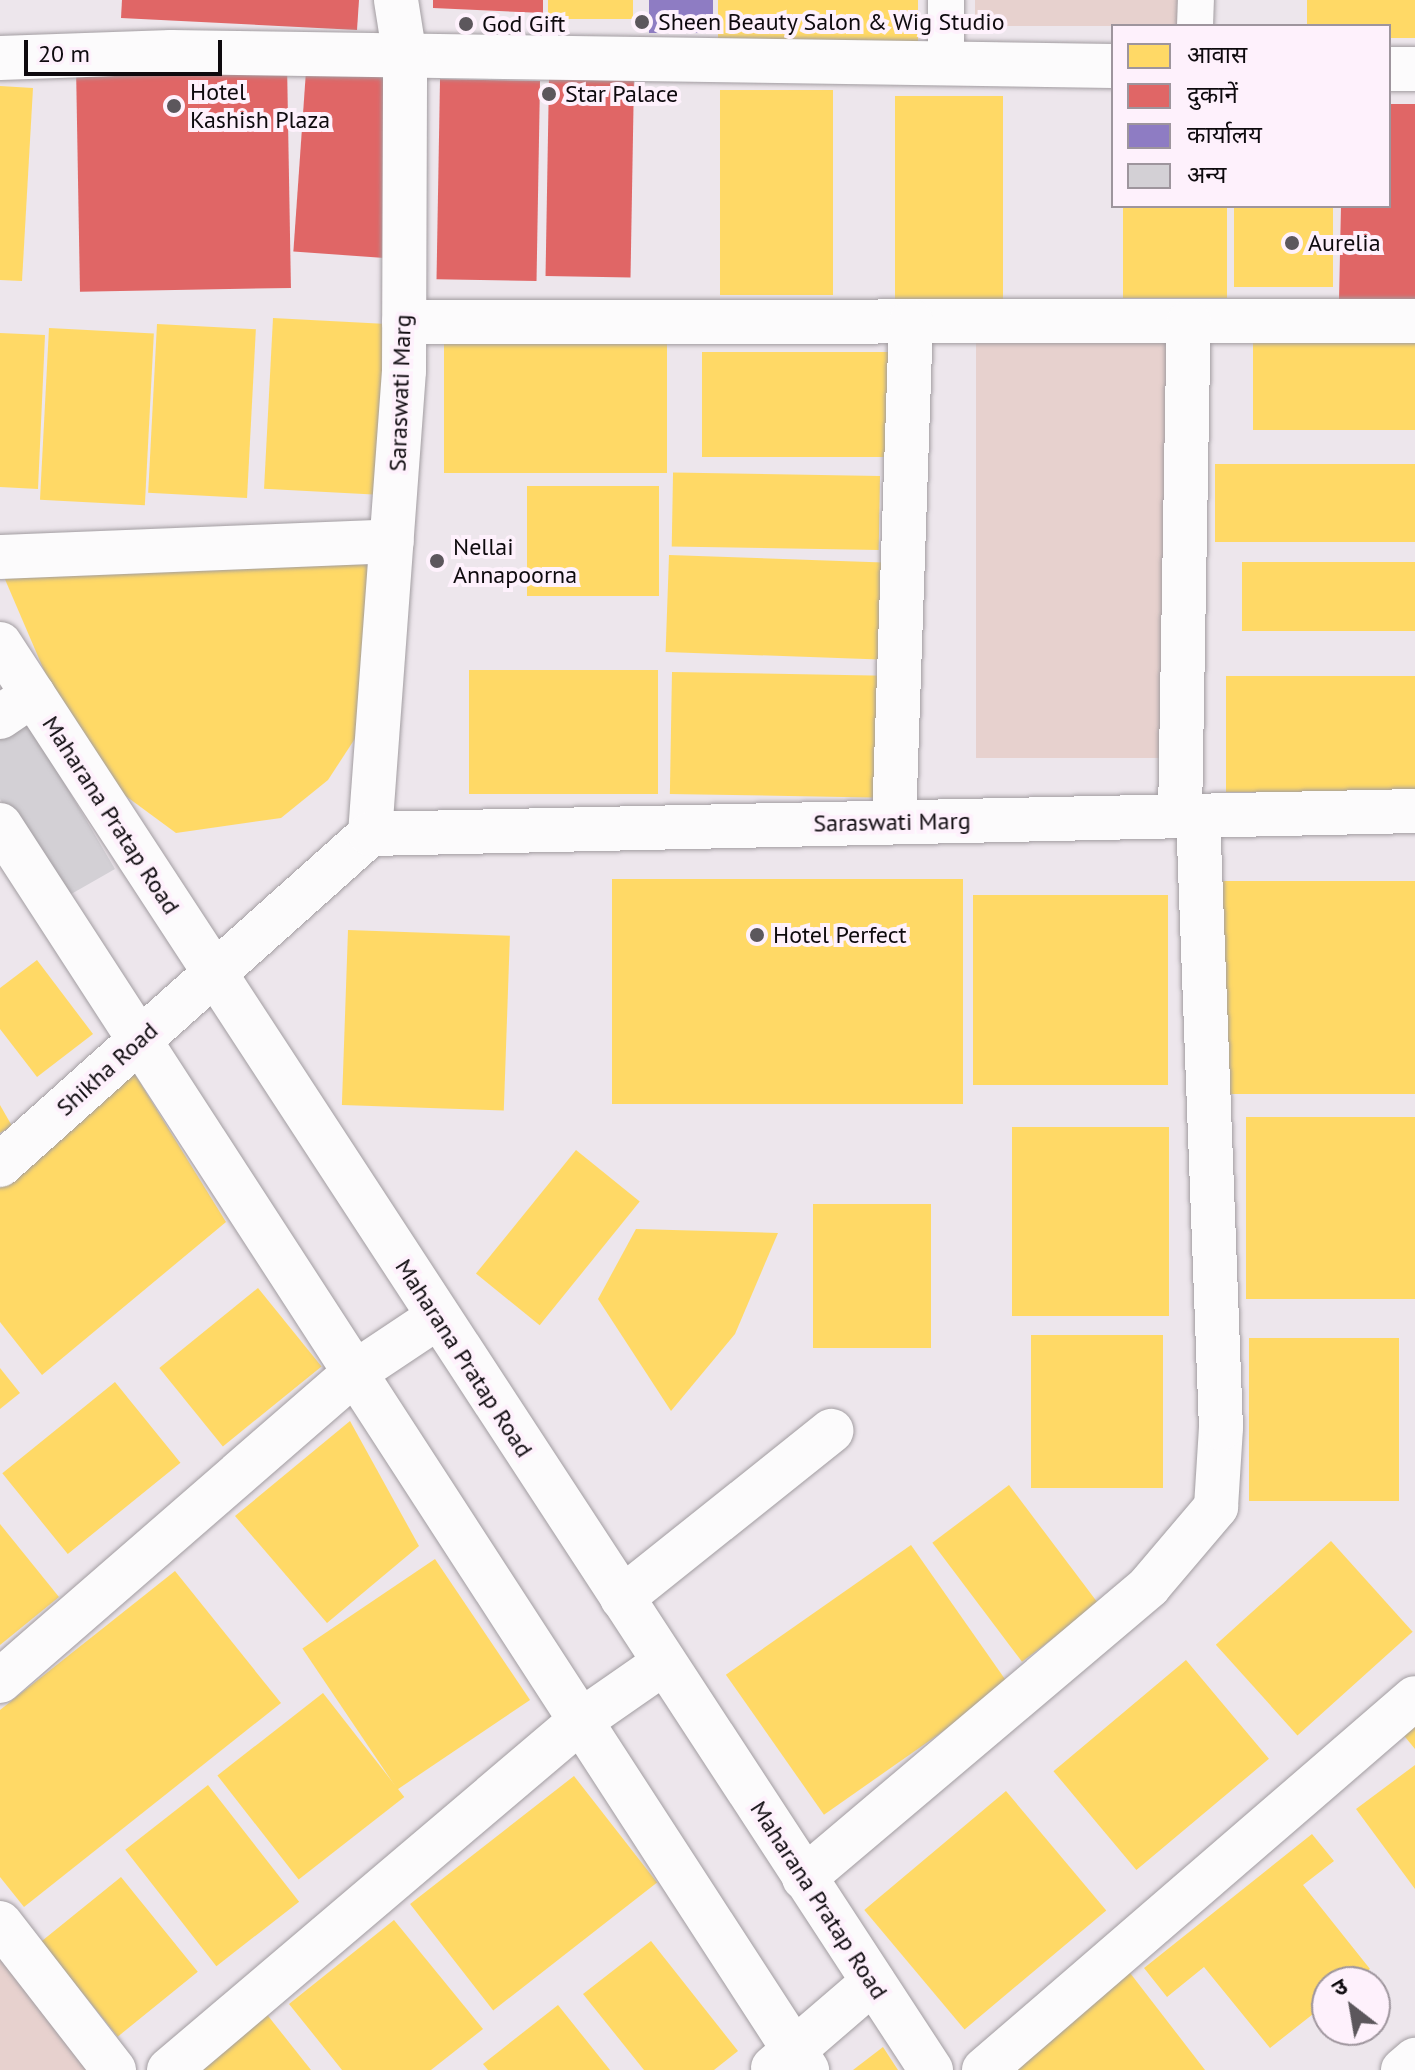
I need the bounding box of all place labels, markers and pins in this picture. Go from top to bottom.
place label: Sheen Beauty Salon & Wig Studio [658,8,1006,36]
place label: God Gift [482,10,565,38]
marker: Sheen Beauty Salon & Wig Studio [633,13,651,31]
marker: God Gift [457,15,475,33]
place label: Hotel Kashish Plaza [190,78,330,134]
place label: Star Palace [565,80,678,108]
marker: Star Palace [540,85,558,103]
marker: Hotel Kashish Plaza [165,97,183,115]
place label: Aurelia [1308,229,1381,257]
marker: Aurelia [1283,234,1301,252]
place label: Nellai Annapoorna [453,533,577,589]
marker: Nellai Annapoorna [428,552,446,570]
place label: Hotel Perfect [773,921,907,949]
marker: Hotel Perfect [748,926,766,944]

